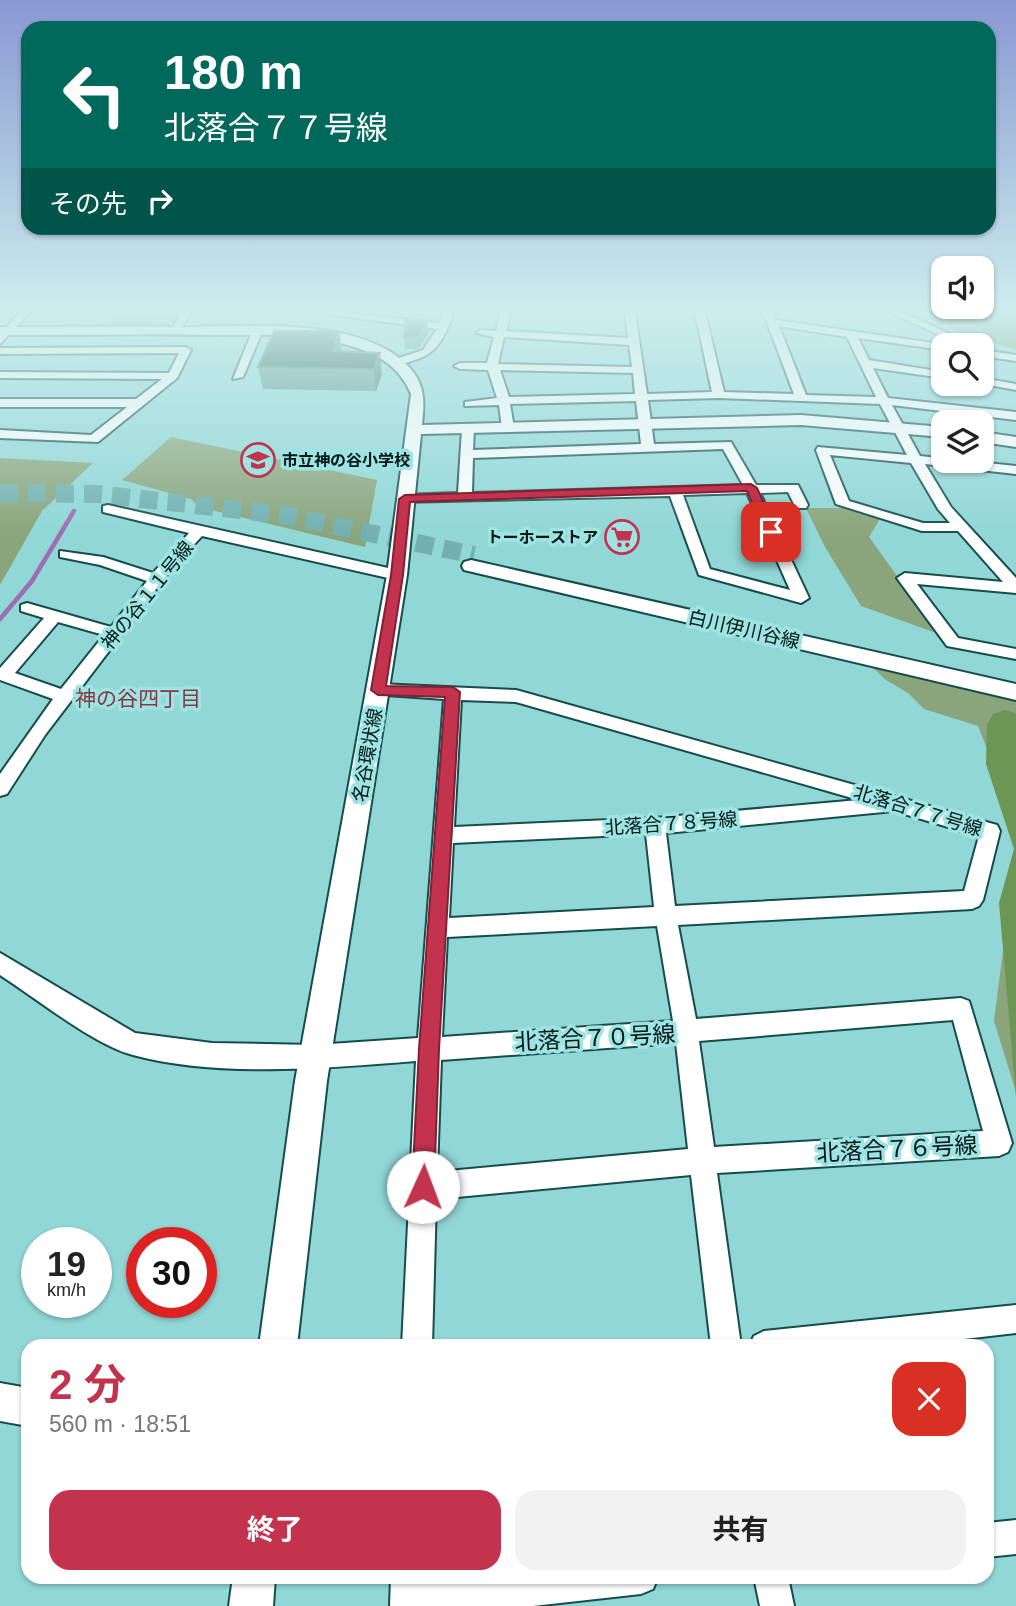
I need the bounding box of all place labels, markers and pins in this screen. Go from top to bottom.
school or university icon: 市立神の谷小学校 [239,441,277,479]
place label: 市立神の谷小学校 [282,451,410,469]
pin [741,502,801,562]
supermarket icon: トーホーストア [603,518,641,556]
place label: トーホーストア [487,529,598,546]

